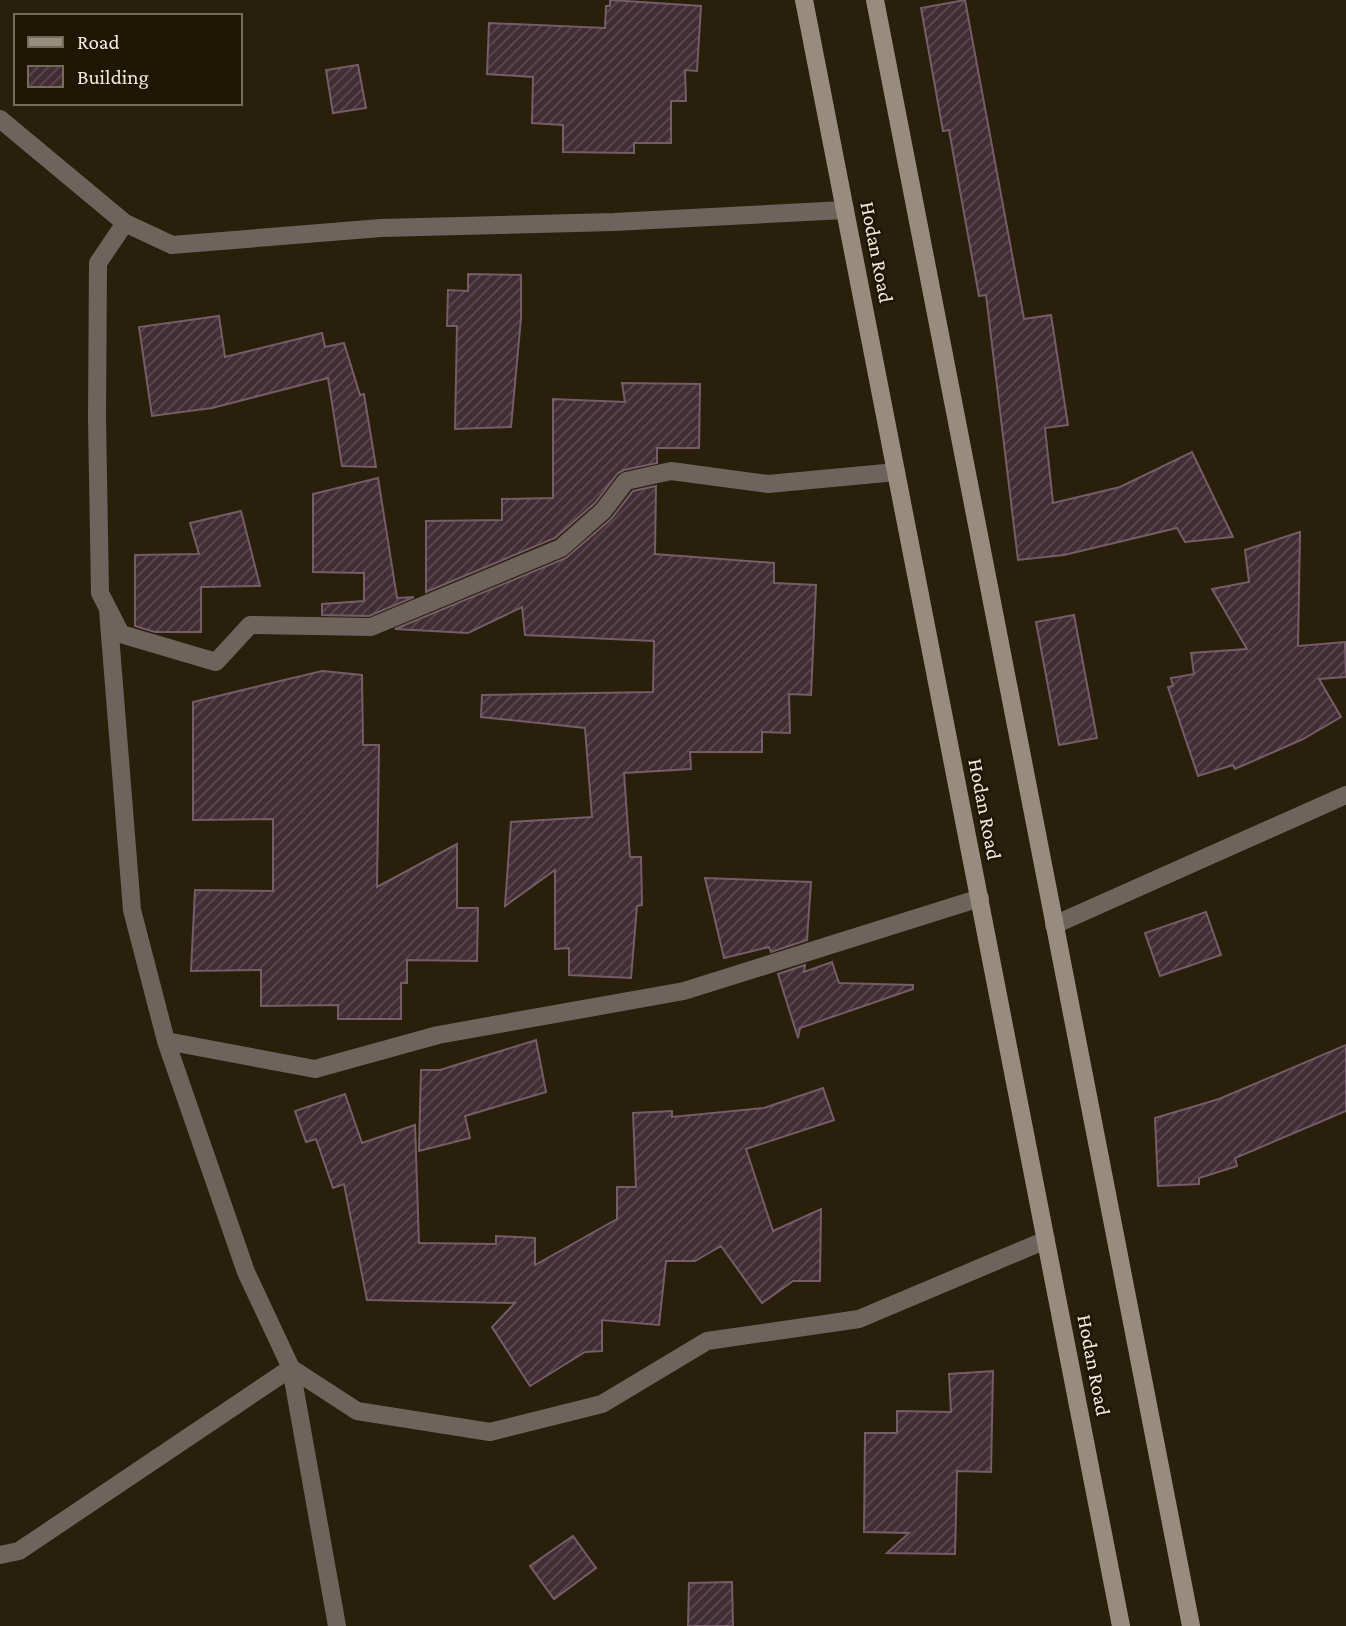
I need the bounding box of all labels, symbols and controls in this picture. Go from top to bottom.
legend [14,14,242,105]
text: Road [77,30,120,54]
text: Building [77,65,149,89]
street label: Hodan Road [855,199,899,305]
street label: Hodan Road [963,756,1007,862]
street label: Hodan Road [1072,1312,1116,1418]

